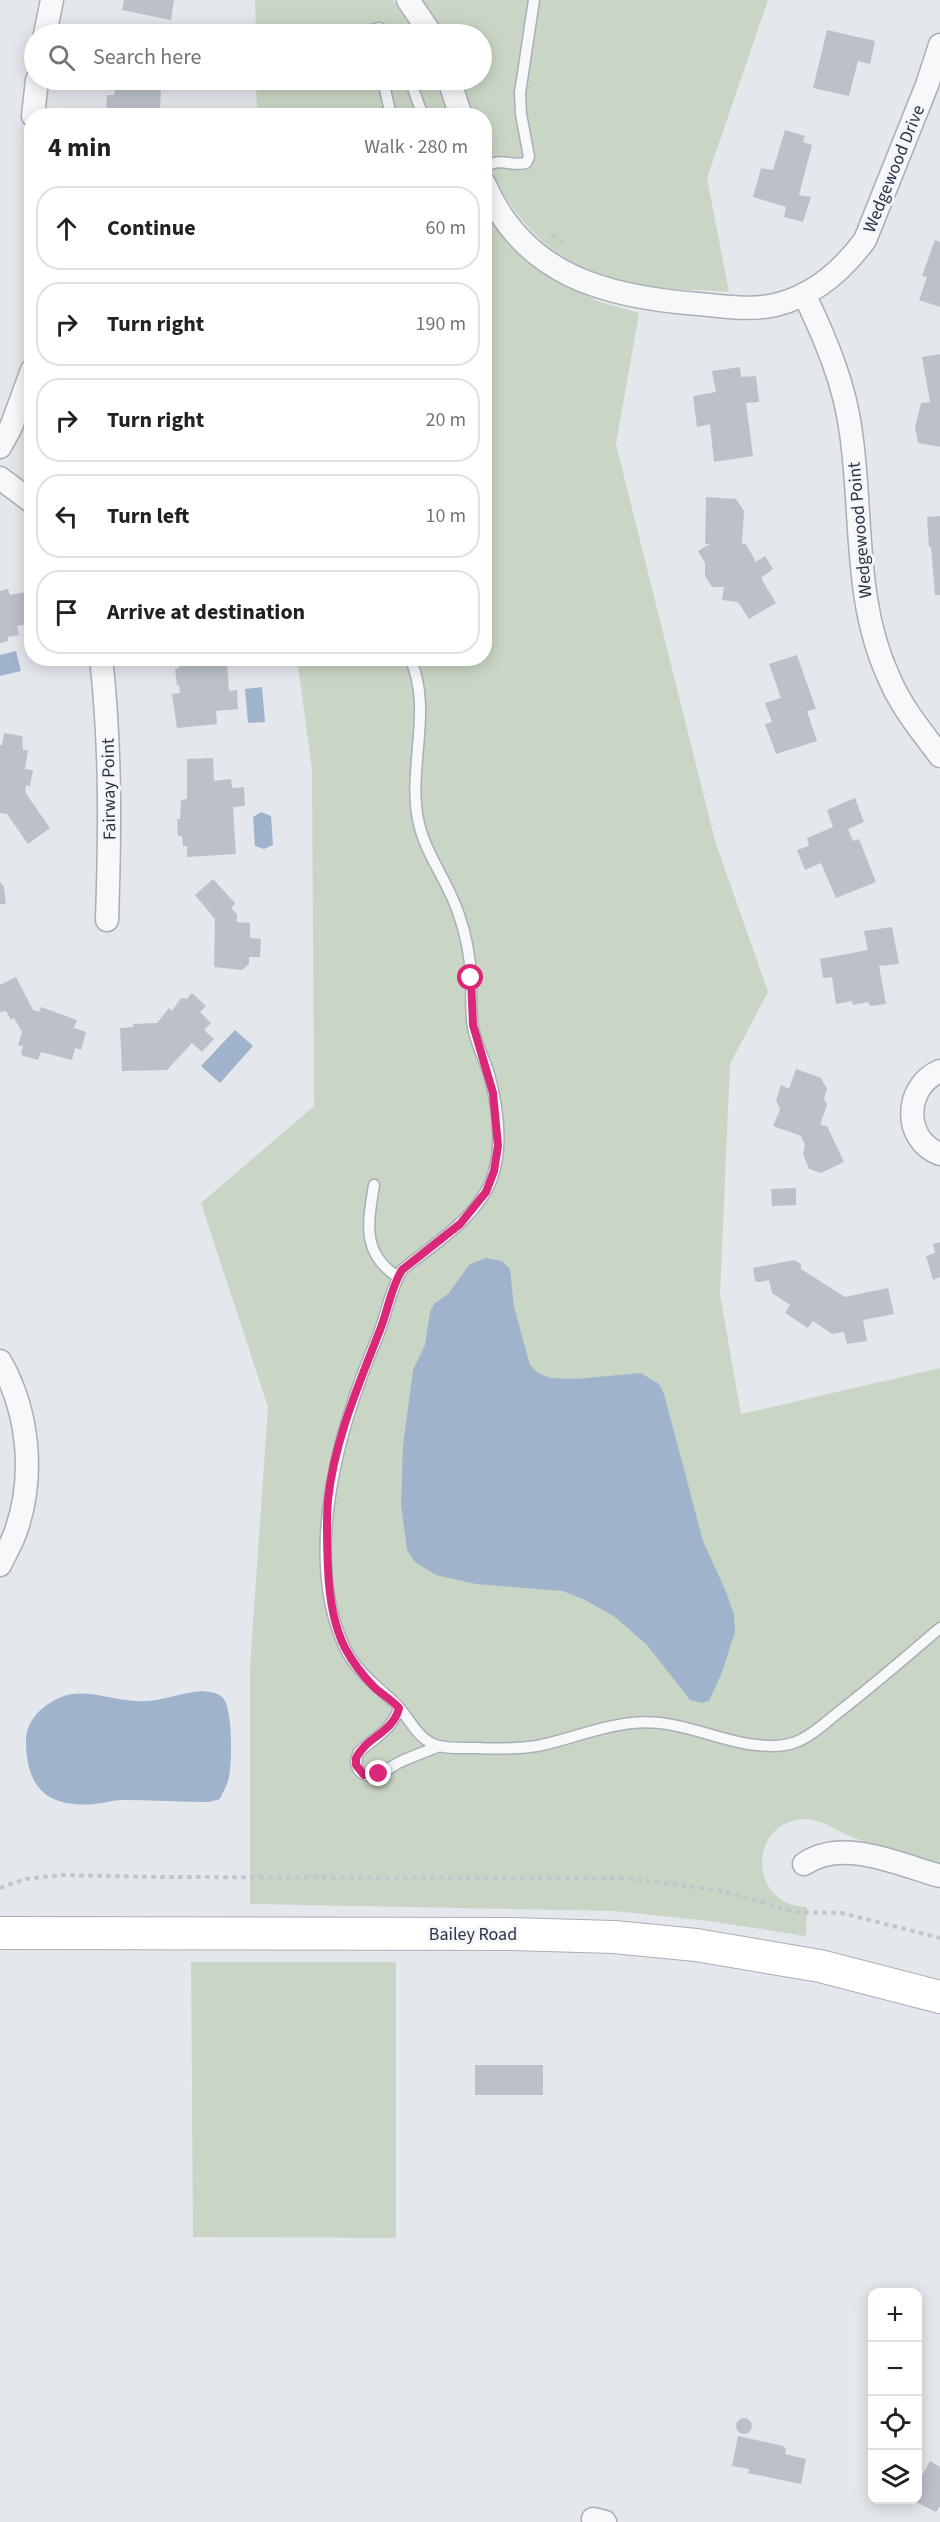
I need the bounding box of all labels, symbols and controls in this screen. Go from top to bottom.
search box [24,24,492,90]
icon: search [45,41,78,74]
text: Search here [93,41,201,73]
street label: Wedgewood Drive [857,101,931,237]
text: 4 min [48,129,111,166]
text: Walk · 280 m [364,133,468,161]
icon: ahead [50,212,83,245]
text: Continue [107,212,196,244]
text: 60 m [426,214,466,242]
icon: right [50,308,83,341]
text: Turn right [107,308,204,340]
text: 190 m [416,310,466,338]
icon: right [50,404,83,437]
text: Turn right [107,404,204,436]
text: 20 m [426,406,466,434]
street label: Wedgewood Point [842,461,878,599]
icon: left [50,500,83,533]
text: Turn left [107,500,189,532]
text: 10 m [426,502,466,530]
icon: arrive [50,596,83,629]
text: Arrive at destination [107,596,305,628]
street label: Fairway Point [96,738,122,840]
route start [457,964,483,990]
route end [365,1760,391,1786]
street label: Bailey Road [429,1922,517,1947]
map controls [868,2288,922,2504]
button: + [868,2288,922,2342]
button: − [868,2342,922,2396]
button: locate [868,2396,922,2450]
button: layers [868,2450,922,2504]

